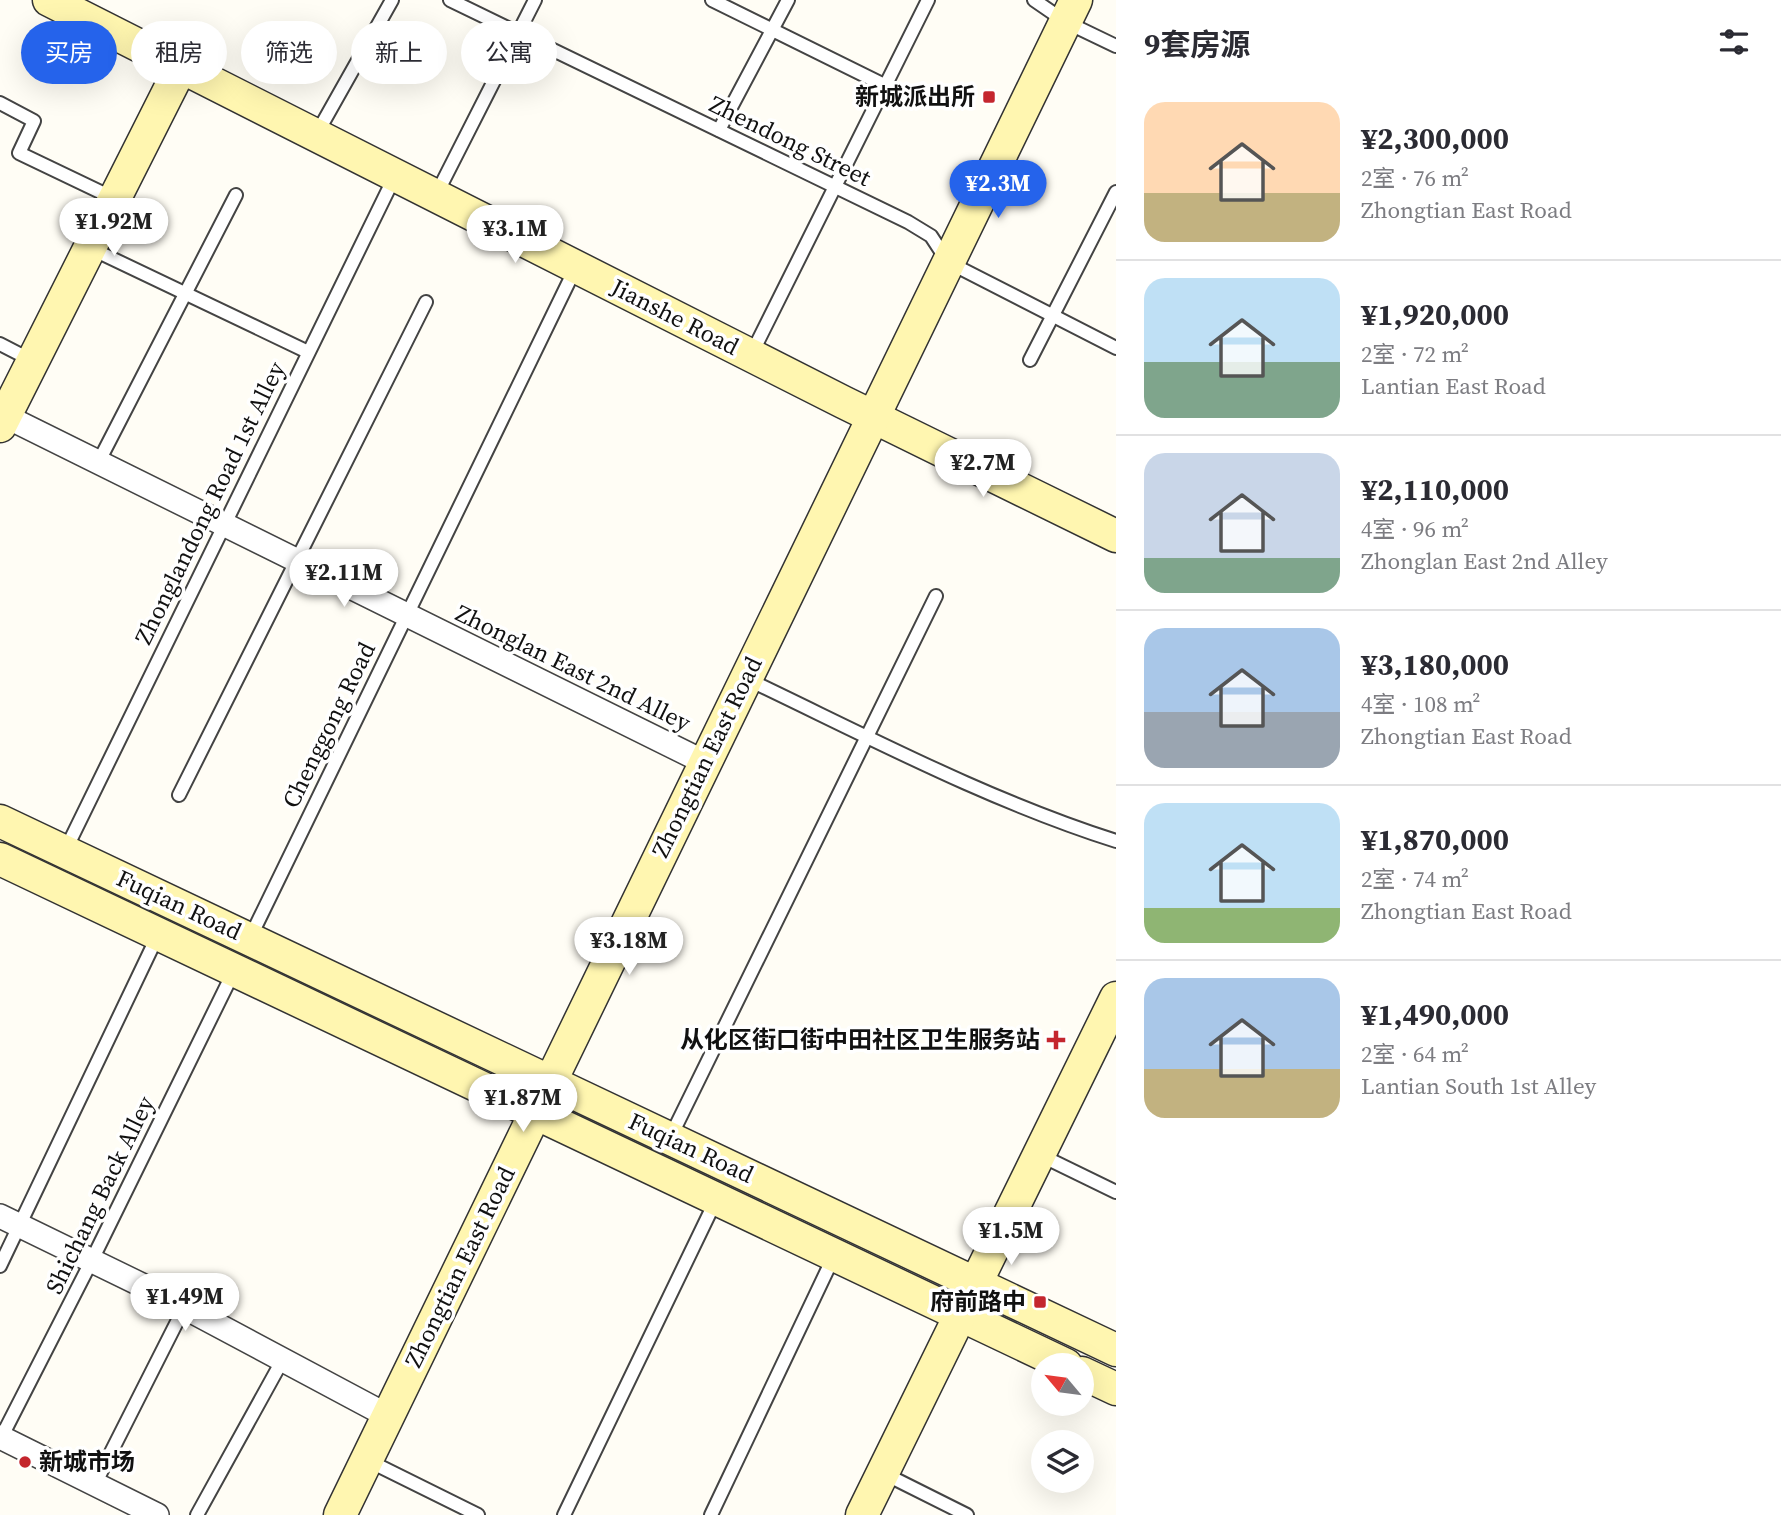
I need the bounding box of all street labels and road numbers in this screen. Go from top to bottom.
street label: Zhendong Street [704,87,877,194]
street label: Jianshe Road [605,270,745,363]
street label: Zhonglandong Road 1st Alley [127,355,293,650]
street label: Zhonglan East 2nd Alley [450,596,697,739]
street label: Chenggong Road [274,636,383,813]
street label: Zhongtian East Road [644,650,770,863]
street label: Fuqian Road [111,861,247,948]
street label: Shichang Back Alley [37,1090,162,1299]
street label: Fuqian Road [623,1104,759,1191]
street label: Zhongtian East Road [397,1160,523,1373]

